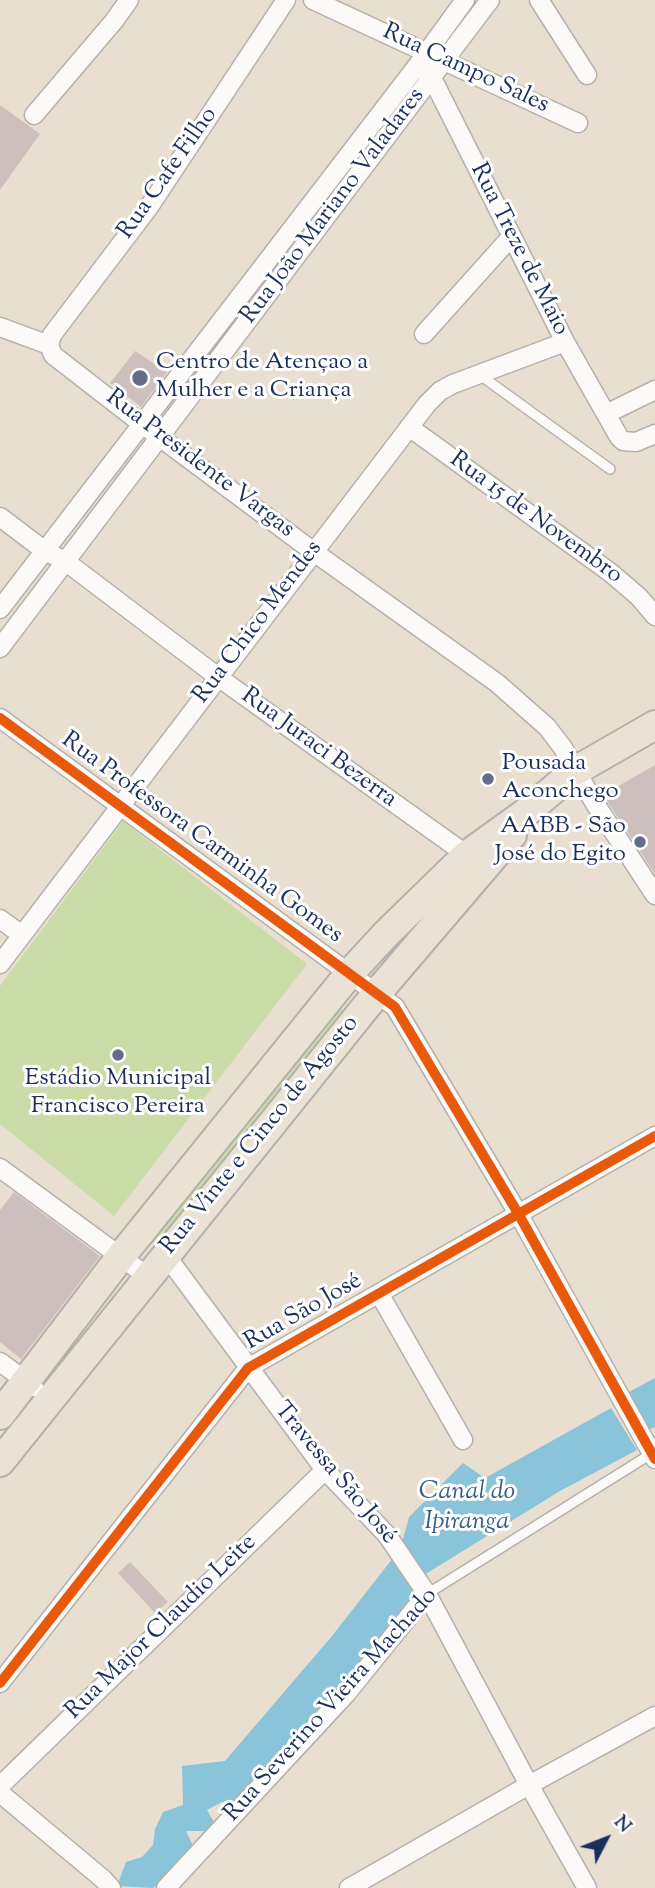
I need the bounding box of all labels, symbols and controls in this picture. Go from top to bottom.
street label: Rua Campo Sales [377,19,553,121]
street label: Rua João Mariano Valadares [236,83,432,331]
street label: Rua Cafe Filho [113,103,225,245]
street label: Rua Treze de Maio [462,159,574,341]
place label: Centro de Atençao a Mulher e a Criança [156,350,368,406]
marker: Centro de Atençao a Mulher e a Criança [130,368,150,388]
street label: Rua Presidente Vargas [99,385,299,545]
street label: Rua 15 de Novembro [443,447,627,591]
street label: Rua Chico Mendes [188,536,330,710]
street label: Rua Juraci Bezerra [235,683,401,815]
street label: Rua Professora Carminha Gomes [55,727,347,951]
place label: Pousada Aconchego [502,751,619,807]
marker: Pousada Aconchego [480,771,496,787]
place label: AABB - São José do Egito [494,814,626,870]
marker: AABB - São José do Egito [632,834,648,850]
street label: Rua Vinte e Cinco de Agosto [156,1011,366,1261]
marker: Estádio Municipal Francisco Pereira [110,1047,126,1063]
place label: Estádio Municipal Francisco Pereira [25,1066,211,1122]
street label: Rua São José [240,1268,368,1358]
street label: Travessa São José [266,1397,402,1551]
water label: Canal do Ipiranga [419,1478,515,1540]
street label: Rua Major Claudio Leite [61,1529,263,1727]
street label: Rua Severino Vieira Machado [219,1583,445,1829]
north arrow [571,1804,641,1874]
text: N [607,1810,637,1839]

